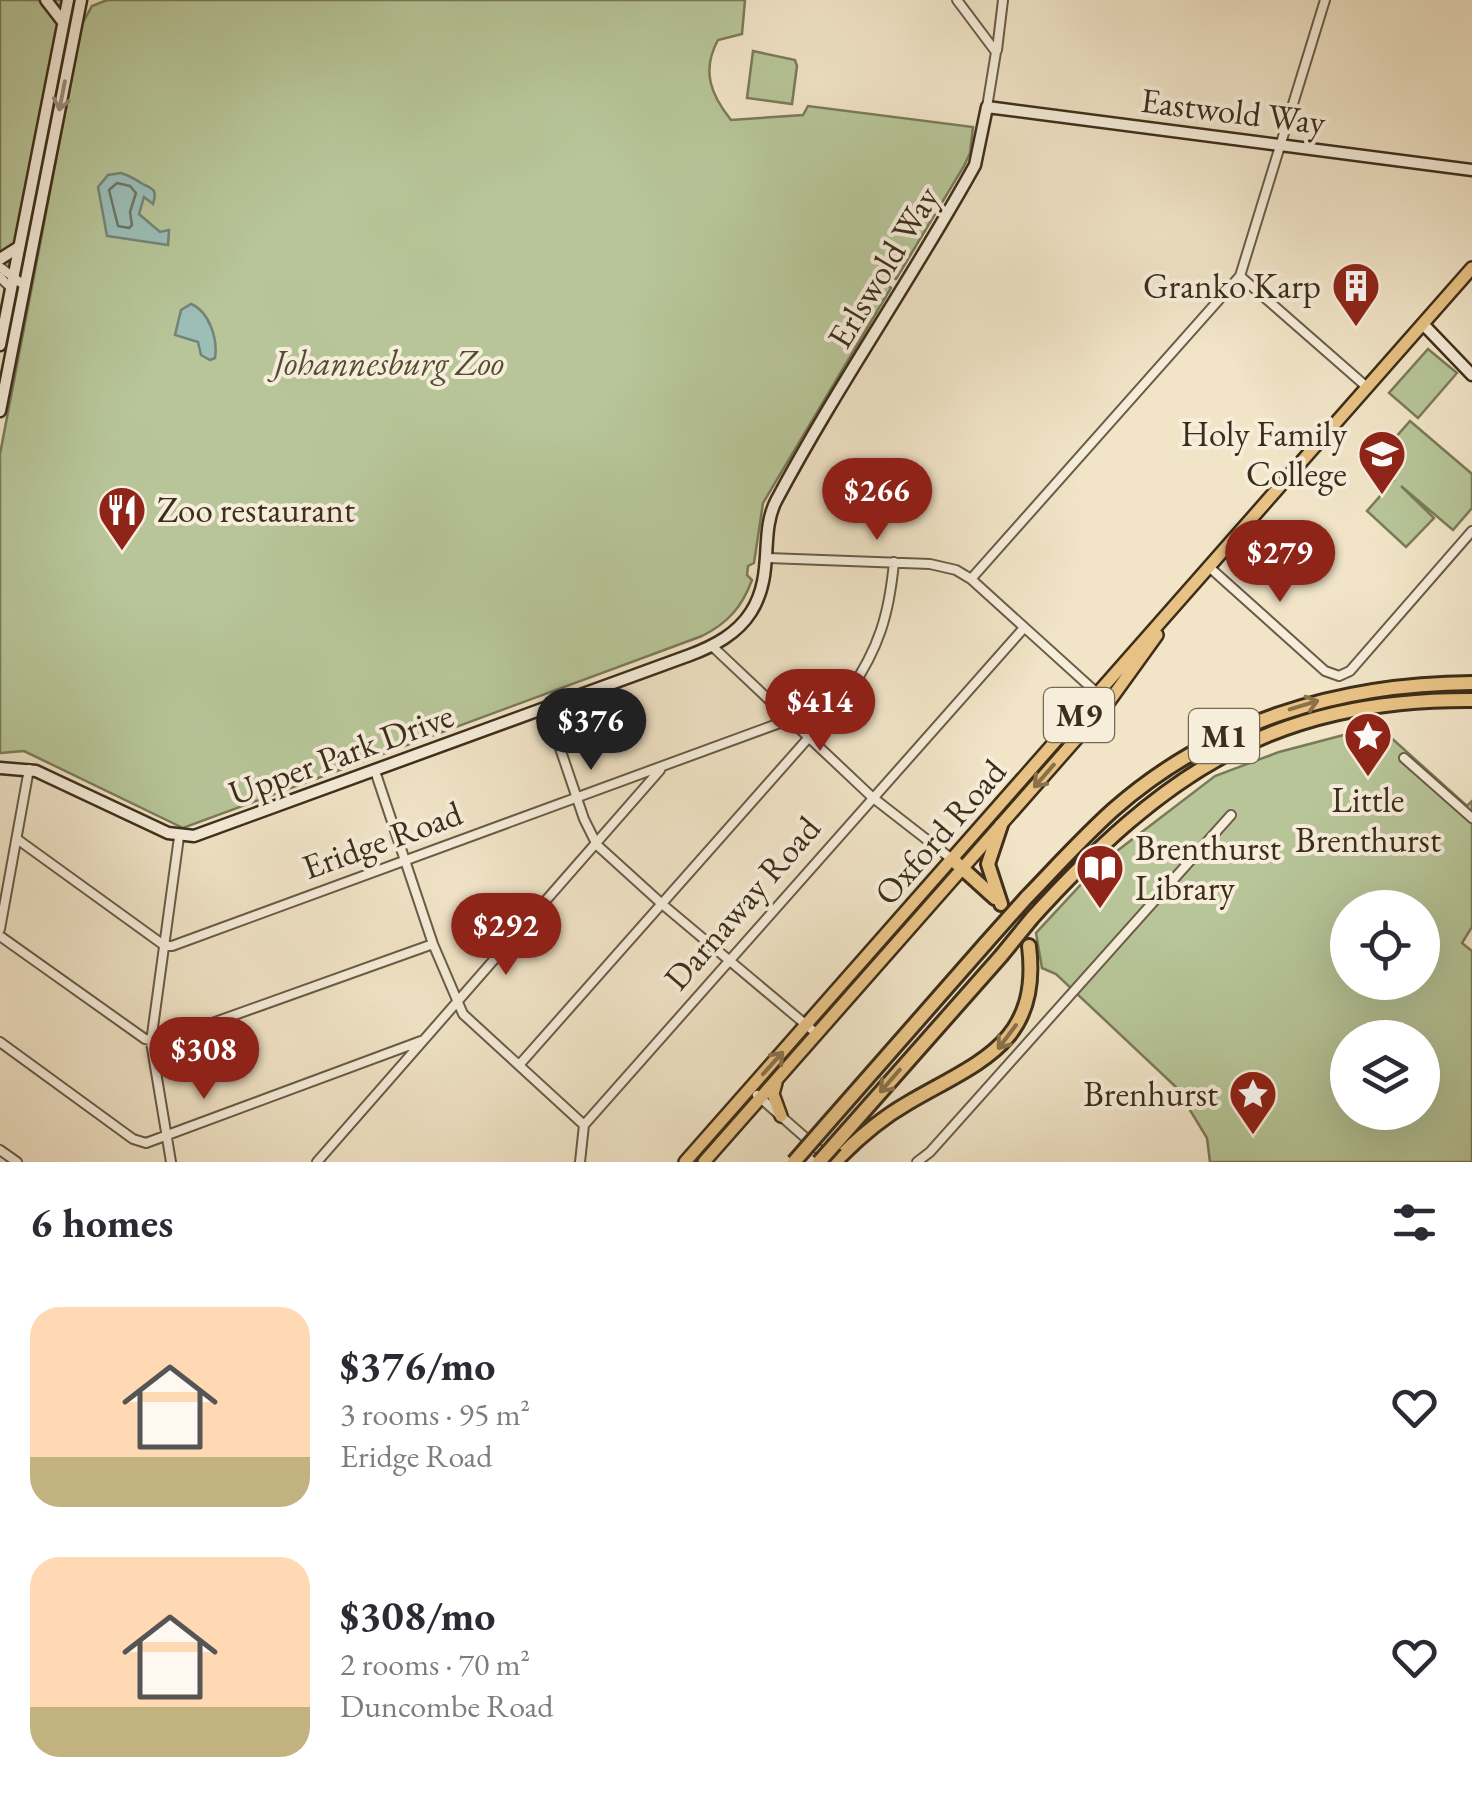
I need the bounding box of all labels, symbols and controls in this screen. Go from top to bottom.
street label: Eastwold Way [1138,77,1329,144]
one-way arrow [52,79,71,112]
street label: Erlswold Way [817,177,949,356]
building icon: Granko Karp [1330,260,1382,328]
place label: Granko Karp [1143,263,1321,308]
park label: Johannesburg Zoo [267,340,504,386]
place label: Holy Family College [1181,411,1348,496]
school or university icon: Holy Family College [1356,428,1408,496]
pin: $266 [818,458,936,543]
text: $266 [844,469,910,511]
restaurant icon: Zoo restaurant [96,484,148,552]
place label: Zoo restaurant [157,487,355,532]
pin: $279 [1221,520,1339,605]
text: $279 [1247,531,1313,573]
pin: $414 [761,669,879,754]
text: $414 [787,680,853,722]
pin: $376 [532,688,650,773]
road number: M9 [1044,688,1114,742]
street label: Upper Park Drive [222,692,459,815]
one-way arrow [1288,695,1320,713]
text: $376 [558,699,624,741]
road number: M1 [1189,709,1259,763]
place icon: Little Brenthurst [1342,710,1394,778]
street label: Oxford Road [864,749,1016,914]
one-way arrow [1033,763,1056,788]
place label: Little Brenthurst [1295,777,1441,862]
street label: Eridge Road [296,790,468,889]
street label: Darnaway Road [654,806,830,999]
place label: Brenthurst Library [1135,825,1281,910]
library icon: Brenthurst Library [1074,842,1126,910]
map controls [1330,890,1440,1130]
button: locate [1330,890,1440,1000]
pin: $292 [447,893,565,978]
text: $292 [473,904,539,946]
pin: $308 [145,1017,263,1102]
button: layers [1330,1020,1440,1130]
one-way arrow [997,1023,1018,1050]
text: $308 [171,1028,237,1070]
one-way arrow [761,1051,784,1076]
one-way arrow [879,1068,901,1094]
place icon: Brenhurst [1227,1068,1279,1136]
place label: Brenhurst [1083,1071,1218,1116]
text: 6 homes [30,1195,173,1250]
icon: filters [1387,1195,1442,1250]
text: $376/mo [340,1338,496,1393]
icon: home [110,1347,230,1467]
icon: heart [1387,1380,1442,1435]
text: 3 rooms · 95 m² [340,1393,530,1435]
text: Eridge Road [340,1435,493,1477]
text: $308/mo [340,1588,496,1643]
icon: home [110,1597,230,1717]
icon: heart [1387,1630,1442,1685]
text: 2 rooms · 70 m² [340,1643,530,1685]
text: Duncombe Road [340,1685,553,1727]

